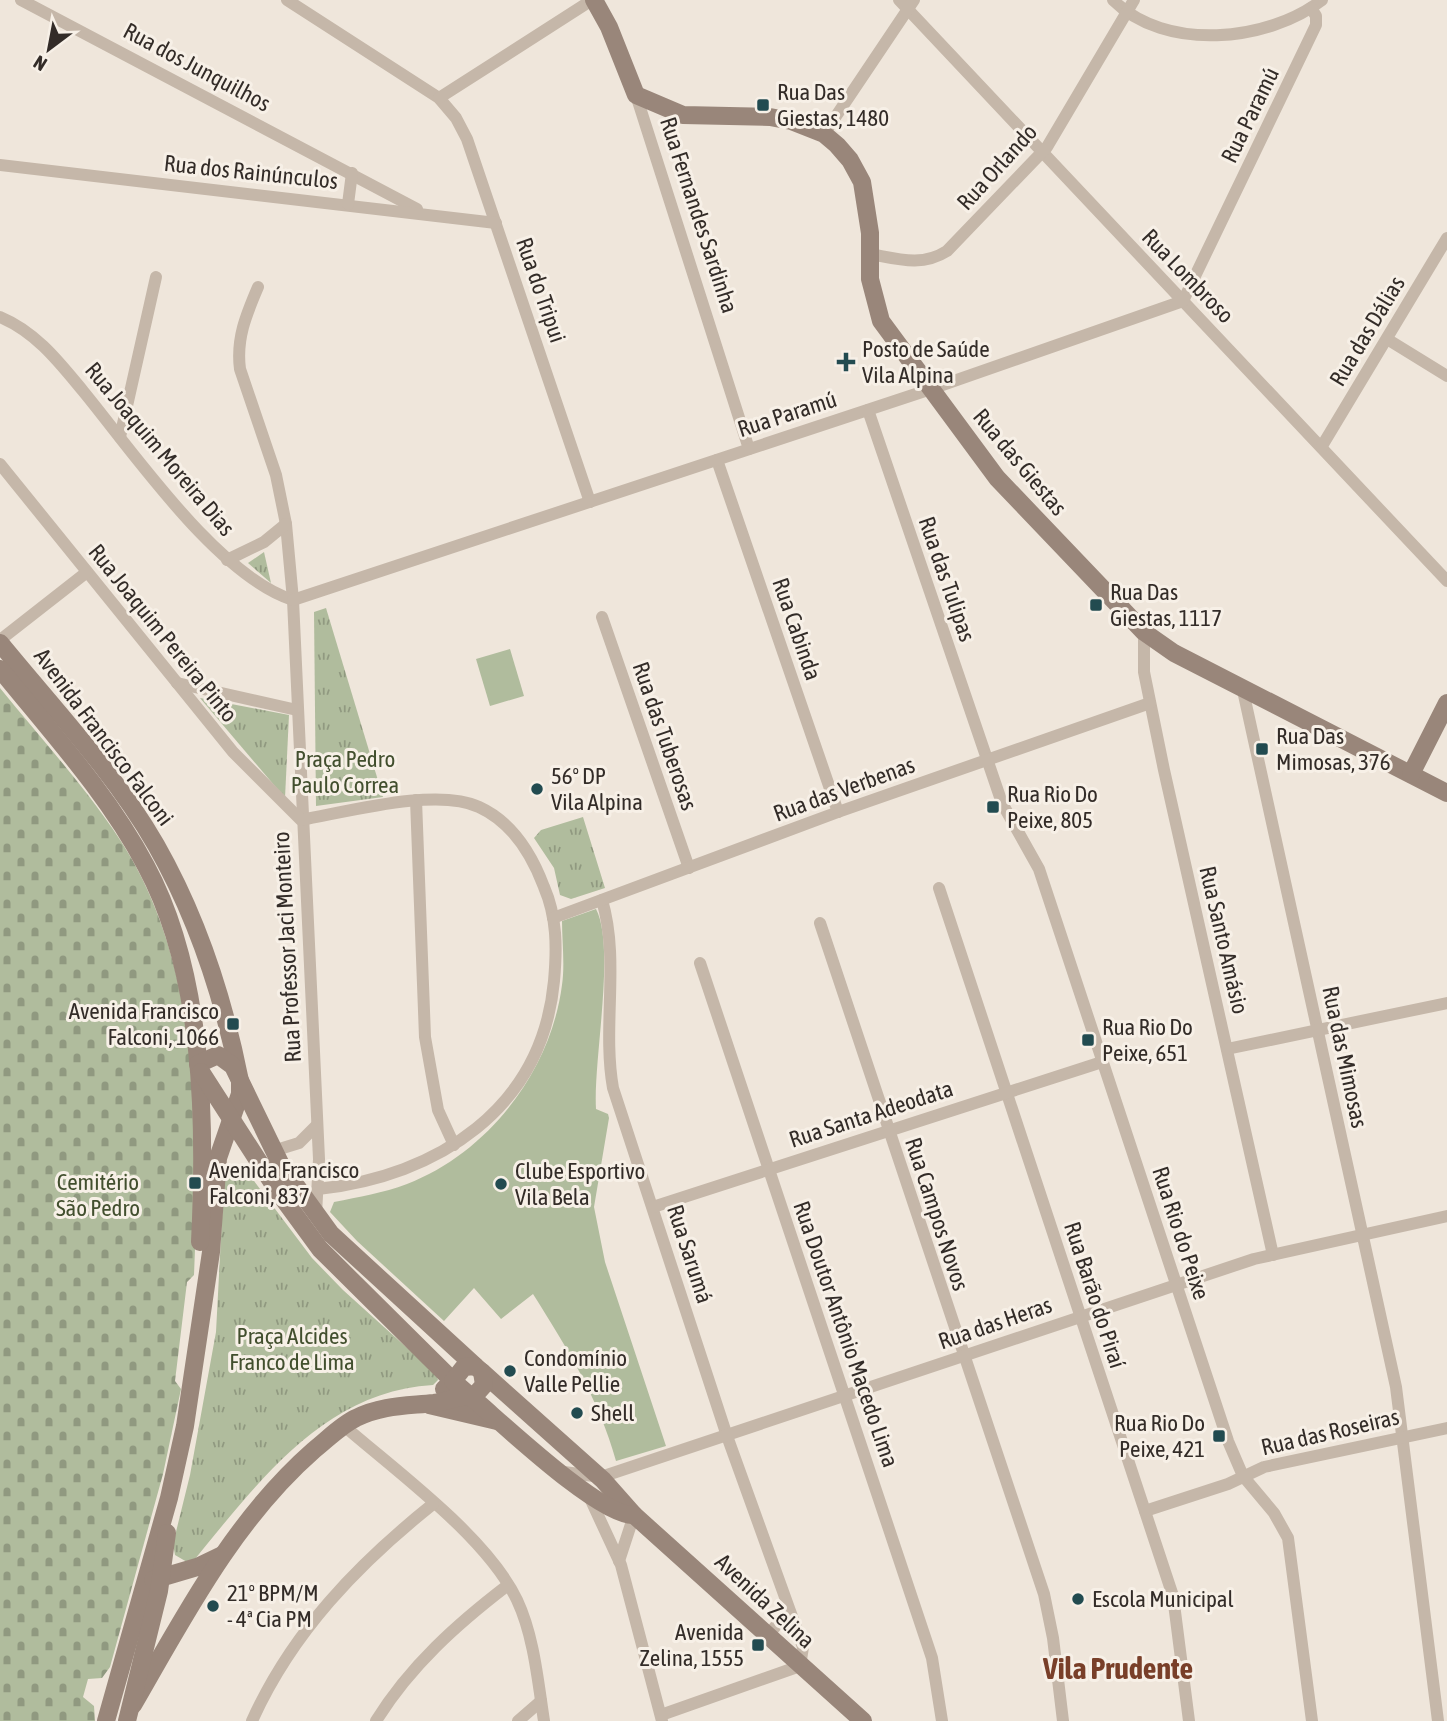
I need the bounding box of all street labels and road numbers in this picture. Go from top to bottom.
street label: Rua dos Junquilhos [119,17,275,117]
street label: Rua Paramú [1216,63,1284,167]
street label: Rua Fernandes Sardinha [655,114,743,316]
street label: Rua Orlando [952,119,1042,215]
street label: Rua dos Rainúnculos [163,150,339,194]
street label: Rua Lombroso [1137,224,1239,328]
street label: Rua do Tripui [511,234,571,346]
street label: Rua das Dálias [1324,272,1410,390]
street label: Rua Joaquim Moreira Dias [80,357,240,541]
street label: Rua Paramú [734,386,840,442]
street label: Rua das Giestas [968,404,1072,520]
street label: Rua das Tulipas [913,513,981,645]
street label: Rua Joaquim Pereira Pinto [83,539,243,727]
street label: Rua Cabinda [767,574,827,684]
street label: Avenida Francisco Falconi [29,643,179,831]
street label: Rua das Tuberosas [627,658,703,814]
street label: Rua das Verbenas [770,751,918,827]
street label: Rua Professor Jaci Monteiro [268,831,306,1063]
street label: Rua Santo Amásio [1194,863,1254,1017]
street label: Rua das Mimosas [1317,984,1373,1130]
street label: Rua Santa Adeodata [786,1075,956,1153]
street label: Rua Campos Novos [900,1134,974,1294]
street label: Rua Rio do Peixe [1147,1163,1215,1303]
street label: Rua Doutor Antônio Macedo Lima [788,1198,904,1470]
street label: Rua Sarumá [662,1201,718,1307]
street label: Rua Barão do Piraí [1059,1219,1131,1371]
street label: Rua das Heras [935,1291,1055,1355]
street label: Rua das Roseiras [1259,1404,1401,1460]
street label: Avenida Zelina [710,1548,820,1654]

